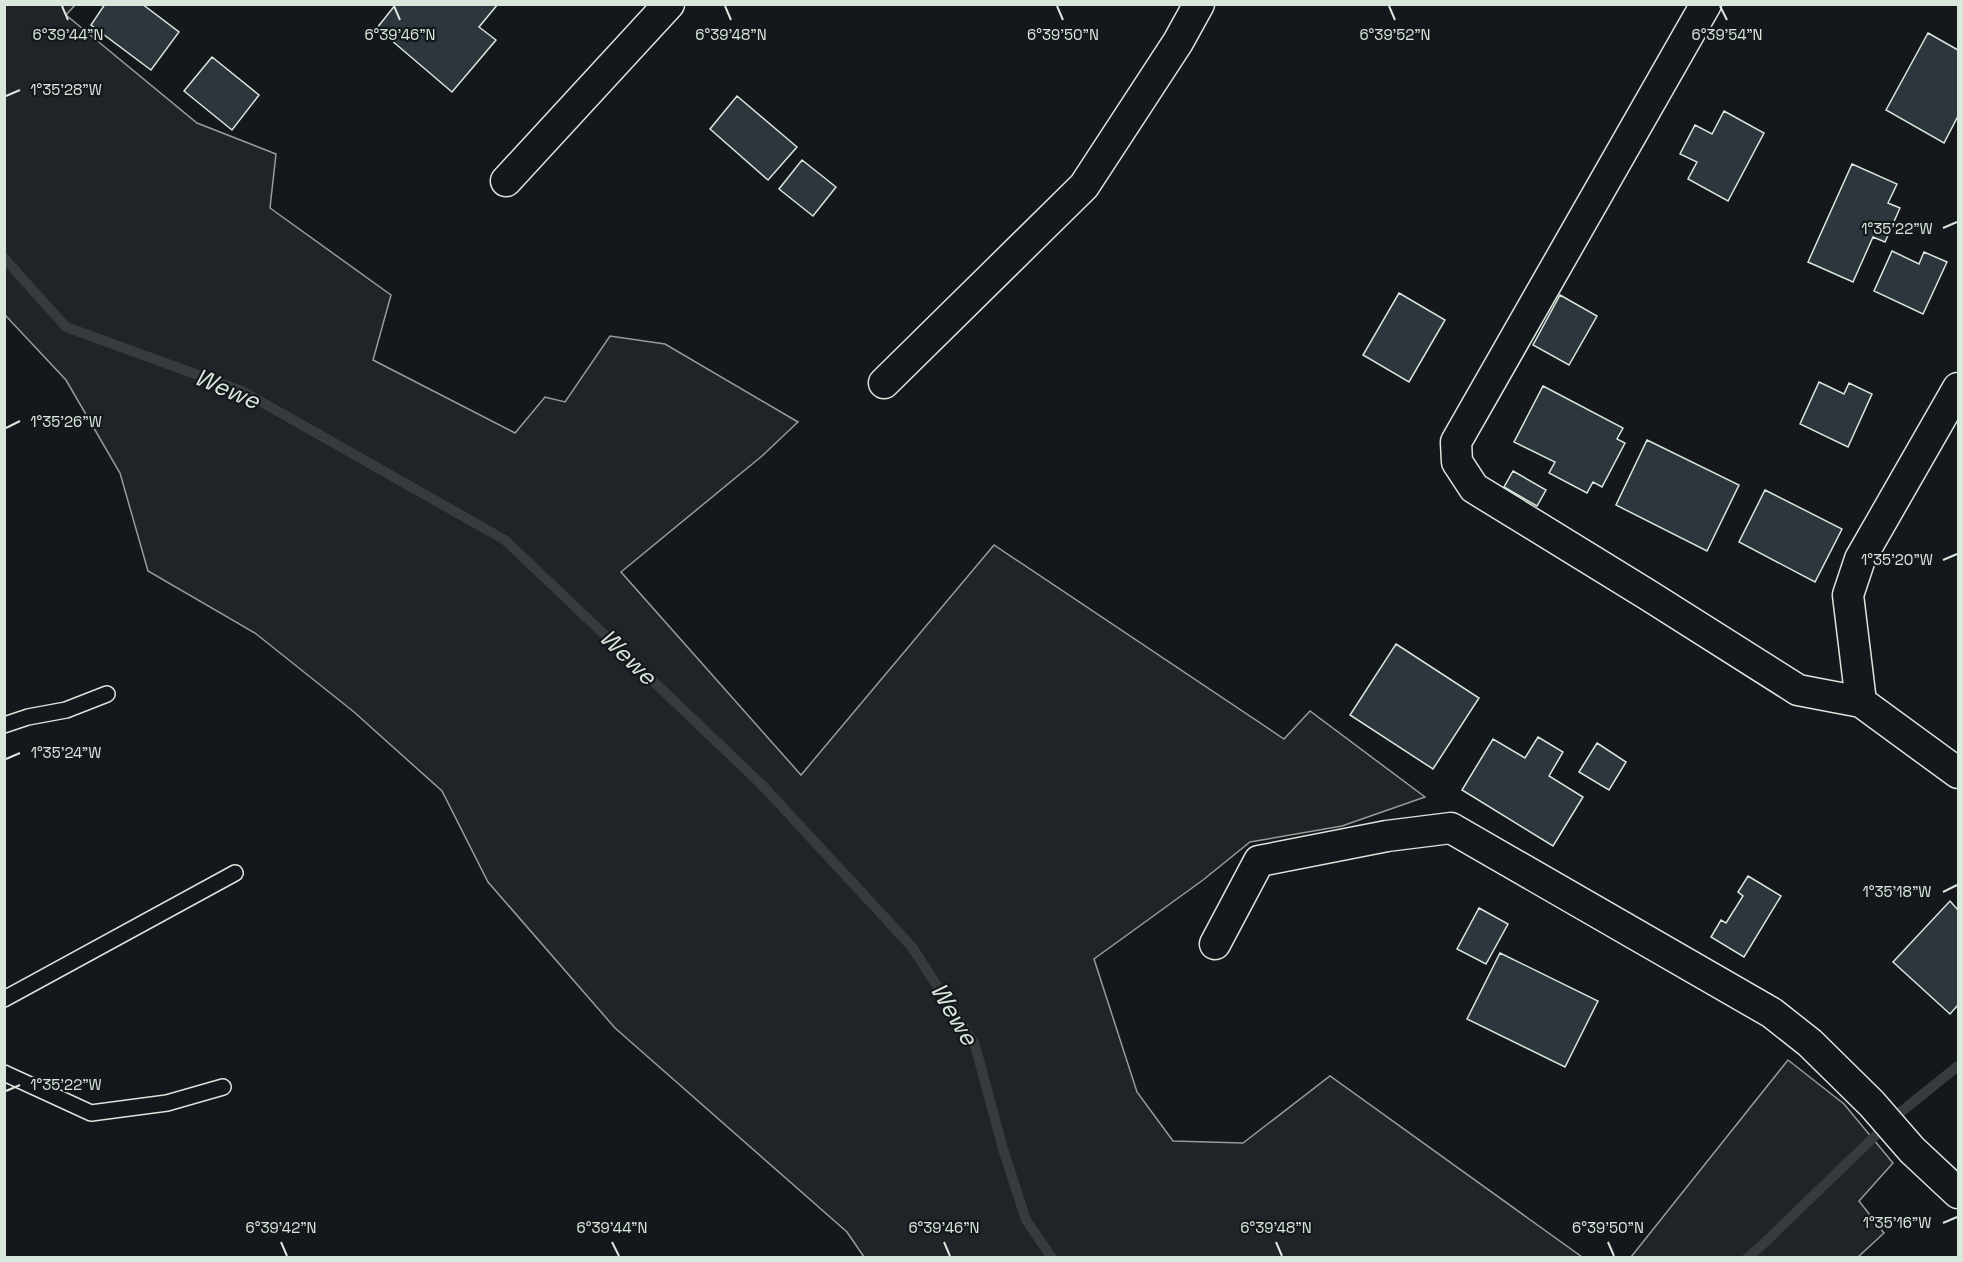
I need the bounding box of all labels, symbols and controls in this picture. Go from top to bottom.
text: 6°39'44"N [33,25,103,44]
text: 6°39'46"N [364,25,436,44]
text: 6°39'48"N [695,25,767,44]
text: 6°39'50"N [1027,25,1099,44]
text: 6°39'52"N [1359,25,1431,44]
text: 6°39'54"N [1691,25,1763,44]
text: 1°35'28"W [30,80,102,99]
text: 1°35'22"W [1861,219,1933,238]
water label: Wewe [190,361,265,416]
text: 1°35'26"W [30,412,102,431]
text: 1°35'20"W [1861,550,1933,569]
water label: Wewe [593,622,664,692]
text: 1°35'24"W [31,743,101,762]
text: 1°35'18"W [1863,882,1931,901]
water label: Wewe [924,977,986,1051]
text: 1°35'22"W [30,1075,102,1094]
text: 1°35'16"W [1863,1213,1931,1232]
text: 6°39'42"N [245,1218,317,1237]
text: 6°39'44"N [577,1218,647,1237]
text: 6°39'46"N [908,1218,980,1237]
text: 6°39'48"N [1240,1218,1312,1237]
text: 6°39'50"N [1572,1218,1644,1237]

